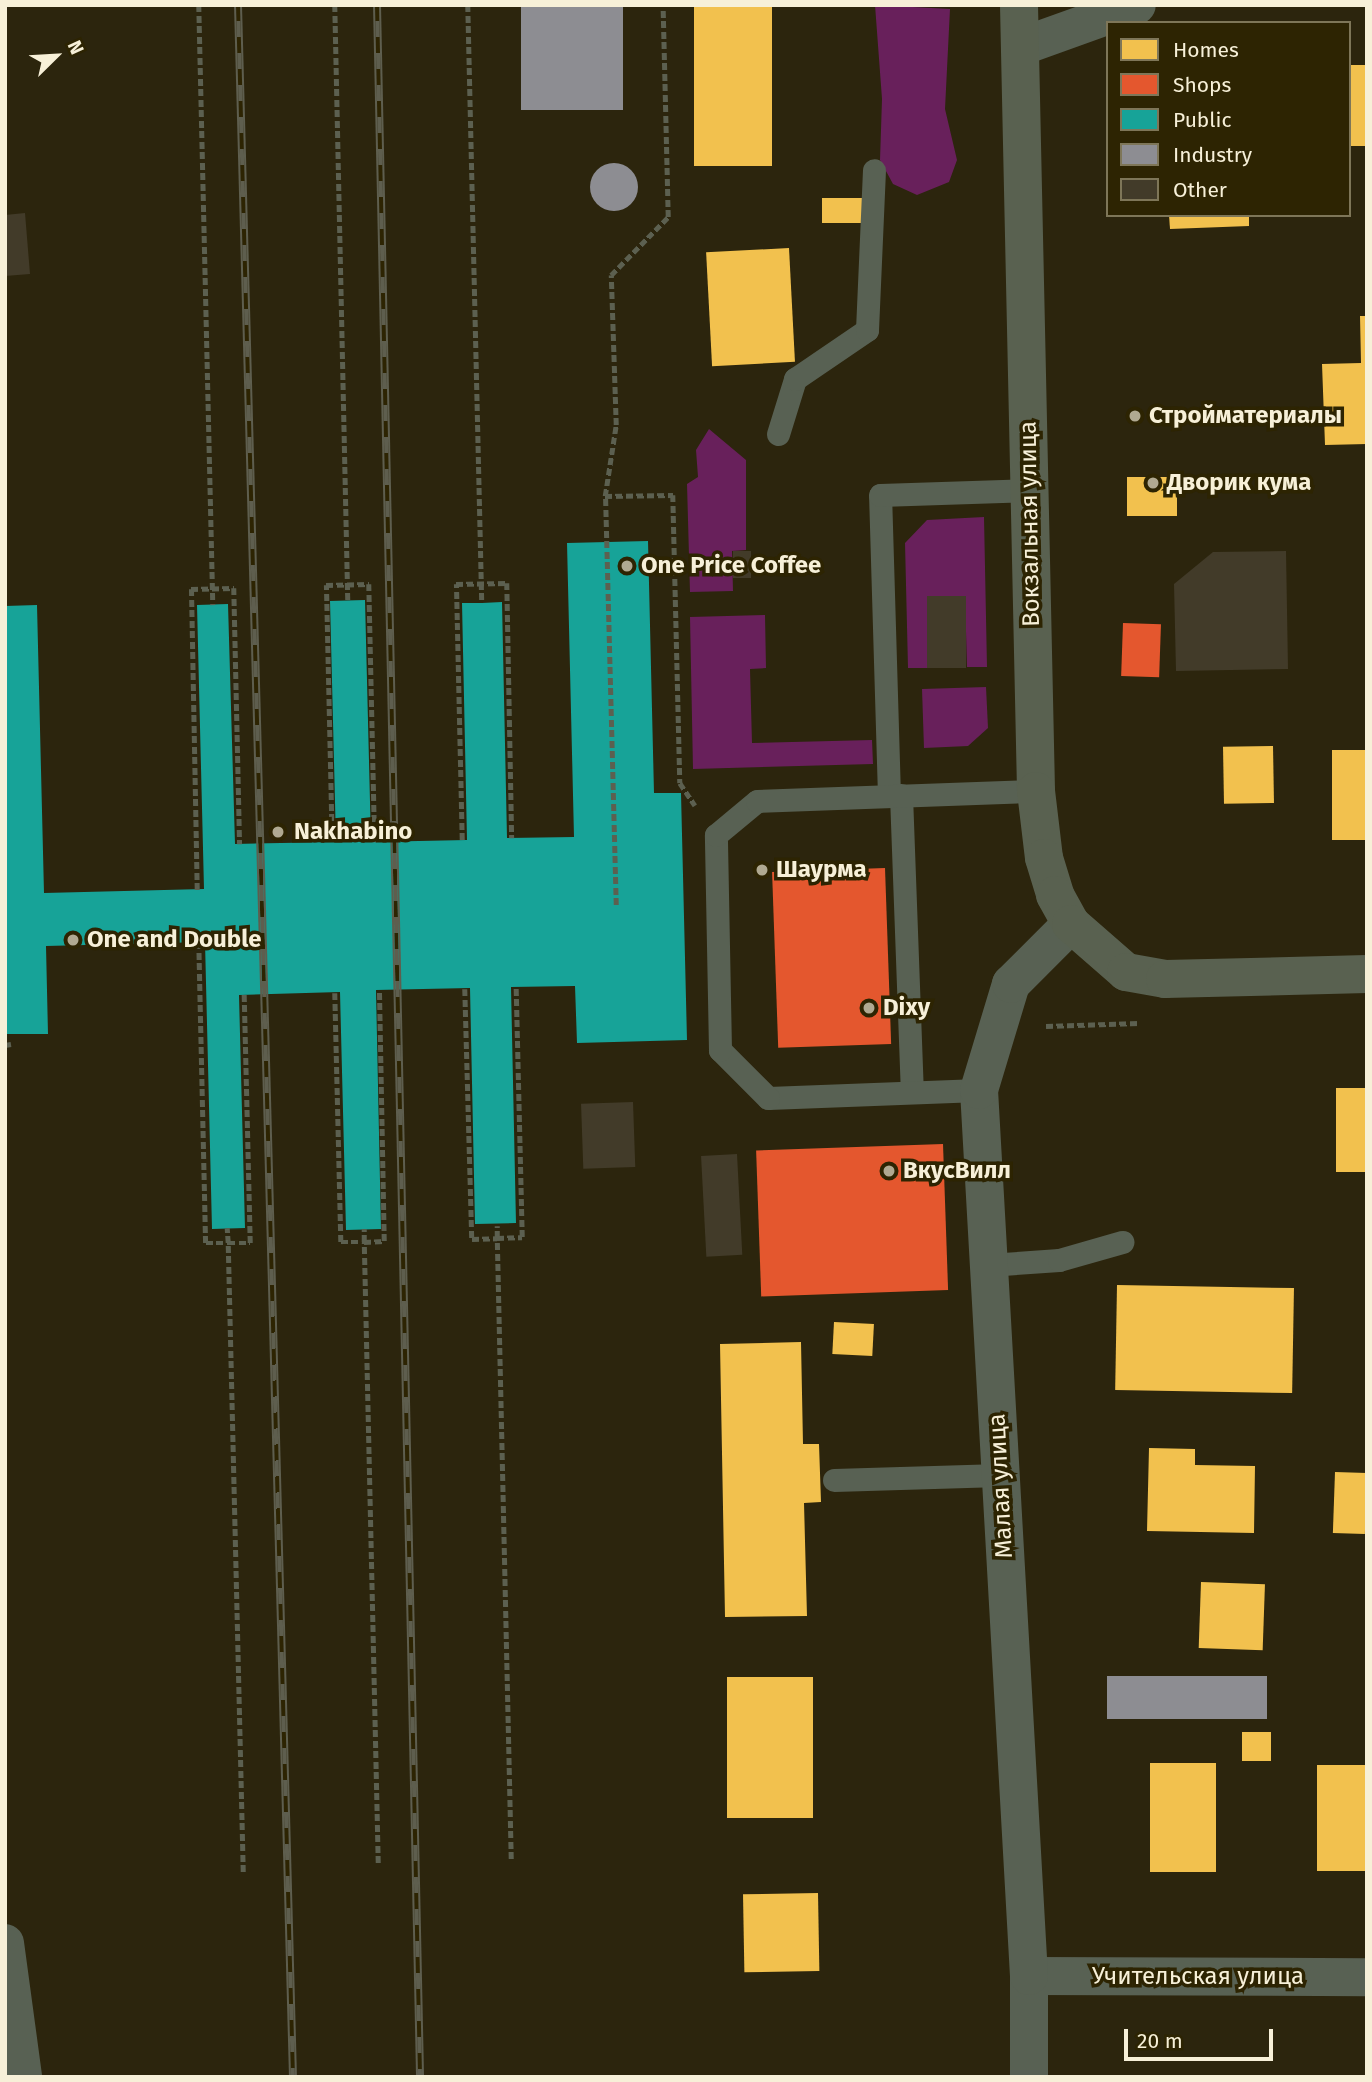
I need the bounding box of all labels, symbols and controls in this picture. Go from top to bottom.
north arrow [21,21,91,91]
legend [1106,21,1351,217]
text: N [63,37,89,58]
text: Homes [1173,37,1239,63]
text: Shops [1173,72,1231,98]
text: Public [1173,107,1231,133]
text: Industry [1173,142,1252,168]
text: Other [1173,177,1227,203]
place label: Стройматериалы [1149,402,1342,430]
marker: Стройматериалы [1127,408,1143,424]
street label: Вокзальная улица [1014,421,1046,627]
place label: Дворик кума [1167,469,1311,497]
marker: Дворик кума [1145,475,1161,491]
place label: One Price Coffee [641,552,821,580]
marker: One Price Coffee [619,558,635,574]
place label: Nakhabino [294,818,412,846]
marker: Nakhabino [268,822,288,842]
place label: Шаурма [776,856,867,884]
marker: Шаурма [754,862,770,878]
place label: One and Double [87,926,261,954]
marker: One and Double [65,932,81,948]
place label: Dixy [883,994,930,1022]
marker: Dixy [861,1000,877,1016]
place label: ВкусВилл [903,1157,1011,1185]
marker: ВкусВилл [881,1163,897,1179]
street label: Малая улица [983,1413,1019,1559]
street label: Учительская улица [1092,1963,1304,1991]
scale bar [1127,2016,1276,2060]
text: 20 m [1137,2028,1183,2054]

